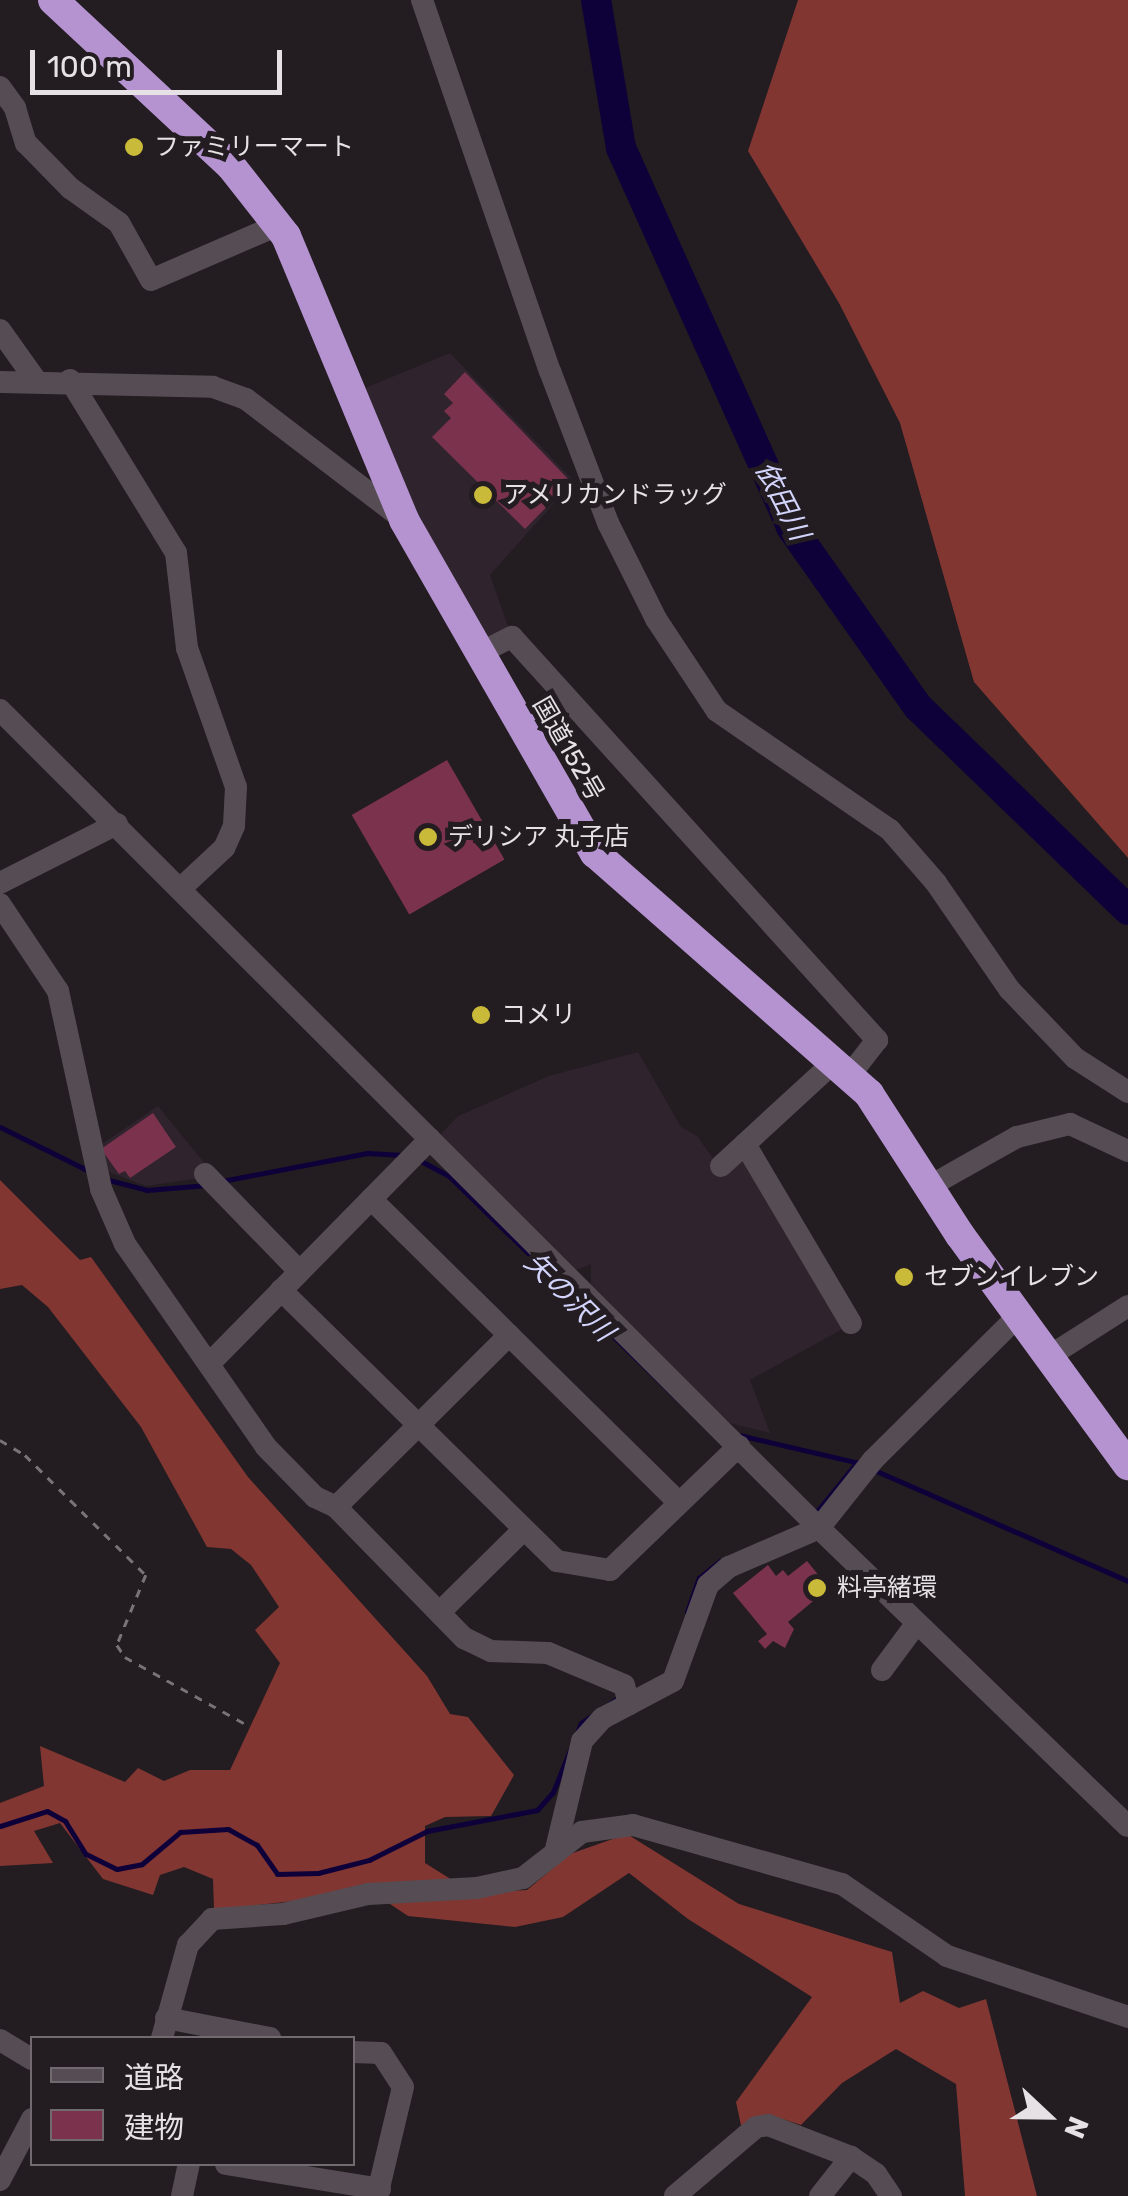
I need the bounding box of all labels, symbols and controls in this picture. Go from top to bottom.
scale bar [35,30,288,92]
text: 100 m [47,49,132,85]
place label: ファミリーマート [154,132,354,162]
marker: ファミリーマート [123,136,145,158]
water label: 依田川 [748,456,816,546]
place label: アメリカンドラッグ [503,480,728,510]
marker: アメリカンドラッグ [472,484,494,506]
street label: 国道152号 [526,692,610,806]
place label: デリシア 丸子店 [448,822,629,852]
marker: デリシア 丸子店 [417,826,439,848]
place label: コメリ [501,1000,576,1030]
marker: コメリ [470,1004,492,1026]
water label: 矢の沢川 [518,1246,620,1348]
place label: セブンイレブン [924,1262,1099,1292]
marker: セブンイレブン [893,1266,915,1288]
place label: 料亭緒環 [837,1573,937,1603]
marker: 料亭緒環 [806,1577,828,1599]
legend [30,2036,355,2166]
text: 道路 [124,2060,184,2096]
north arrow [998,2066,1098,2166]
text: 建物 [124,2110,184,2146]
text: N [1057,2112,1095,2143]

